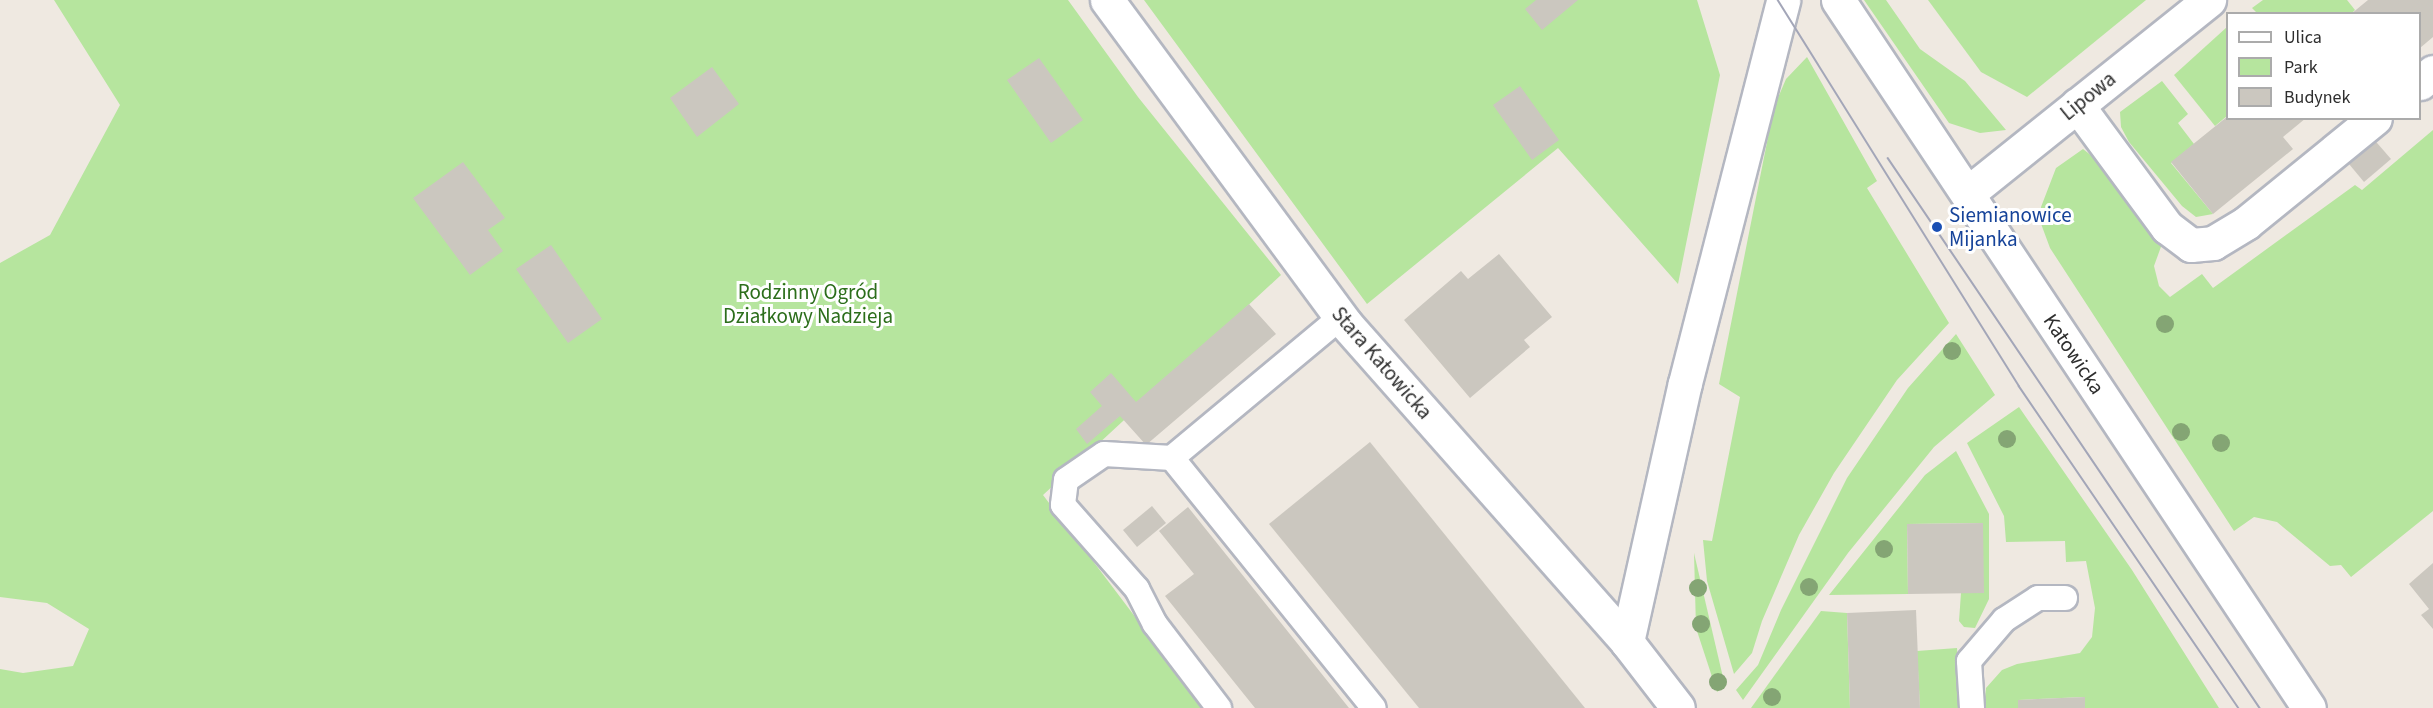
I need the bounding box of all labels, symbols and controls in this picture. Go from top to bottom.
legend [2226,12,2421,120]
text: Ulica [2284,25,2322,50]
text: Park [2284,55,2318,80]
street label: Lipowa [2055,66,2121,126]
text: Budynek [2284,85,2350,110]
place label: Siemianowice Mijanka [1949,202,2072,252]
marker: Siemianowice Mijanka [1930,220,1944,234]
park label: Rodzinny Ogród Działkowy Nadzieja [723,279,893,329]
street label: Stara Katowicka [1326,302,1438,424]
street label: Katowicka [2038,309,2110,399]

